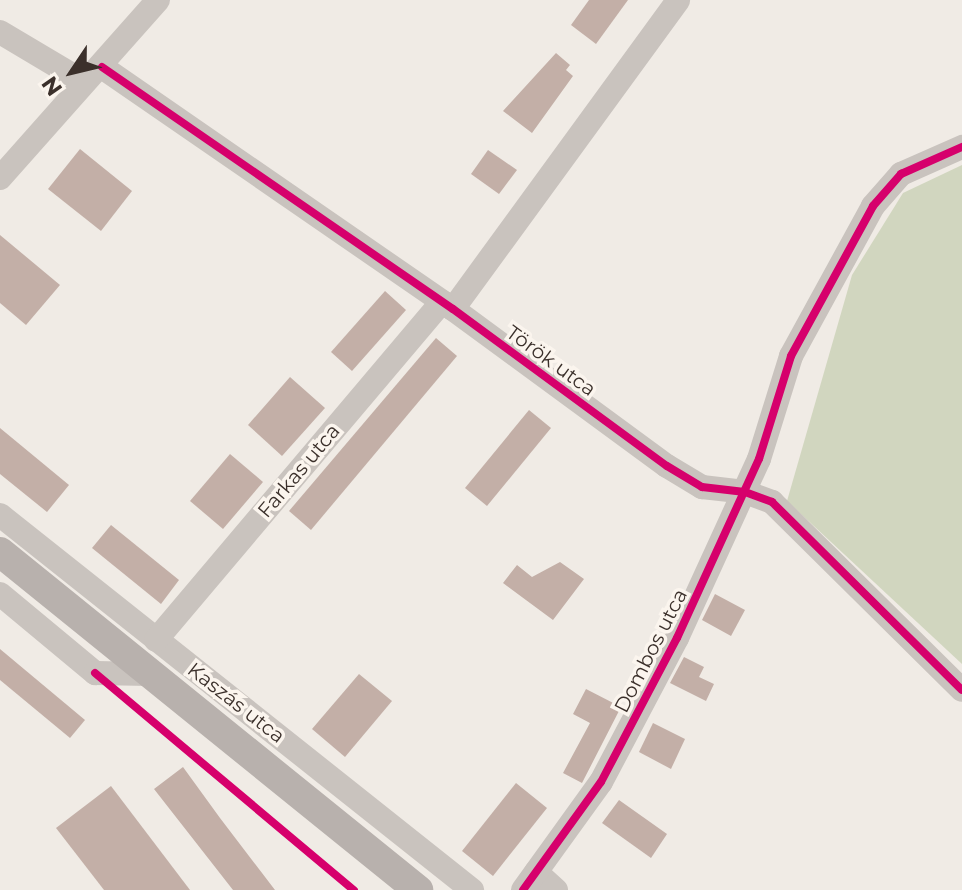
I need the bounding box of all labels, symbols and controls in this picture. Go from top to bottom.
north arrow [32,32,112,112]
text: N [36,71,68,101]
street label: Török utca [502,321,600,401]
street label: Farkas utca [253,419,345,523]
street label: Dombos utca [610,585,692,717]
street label: Kaszás utca [183,658,289,748]

